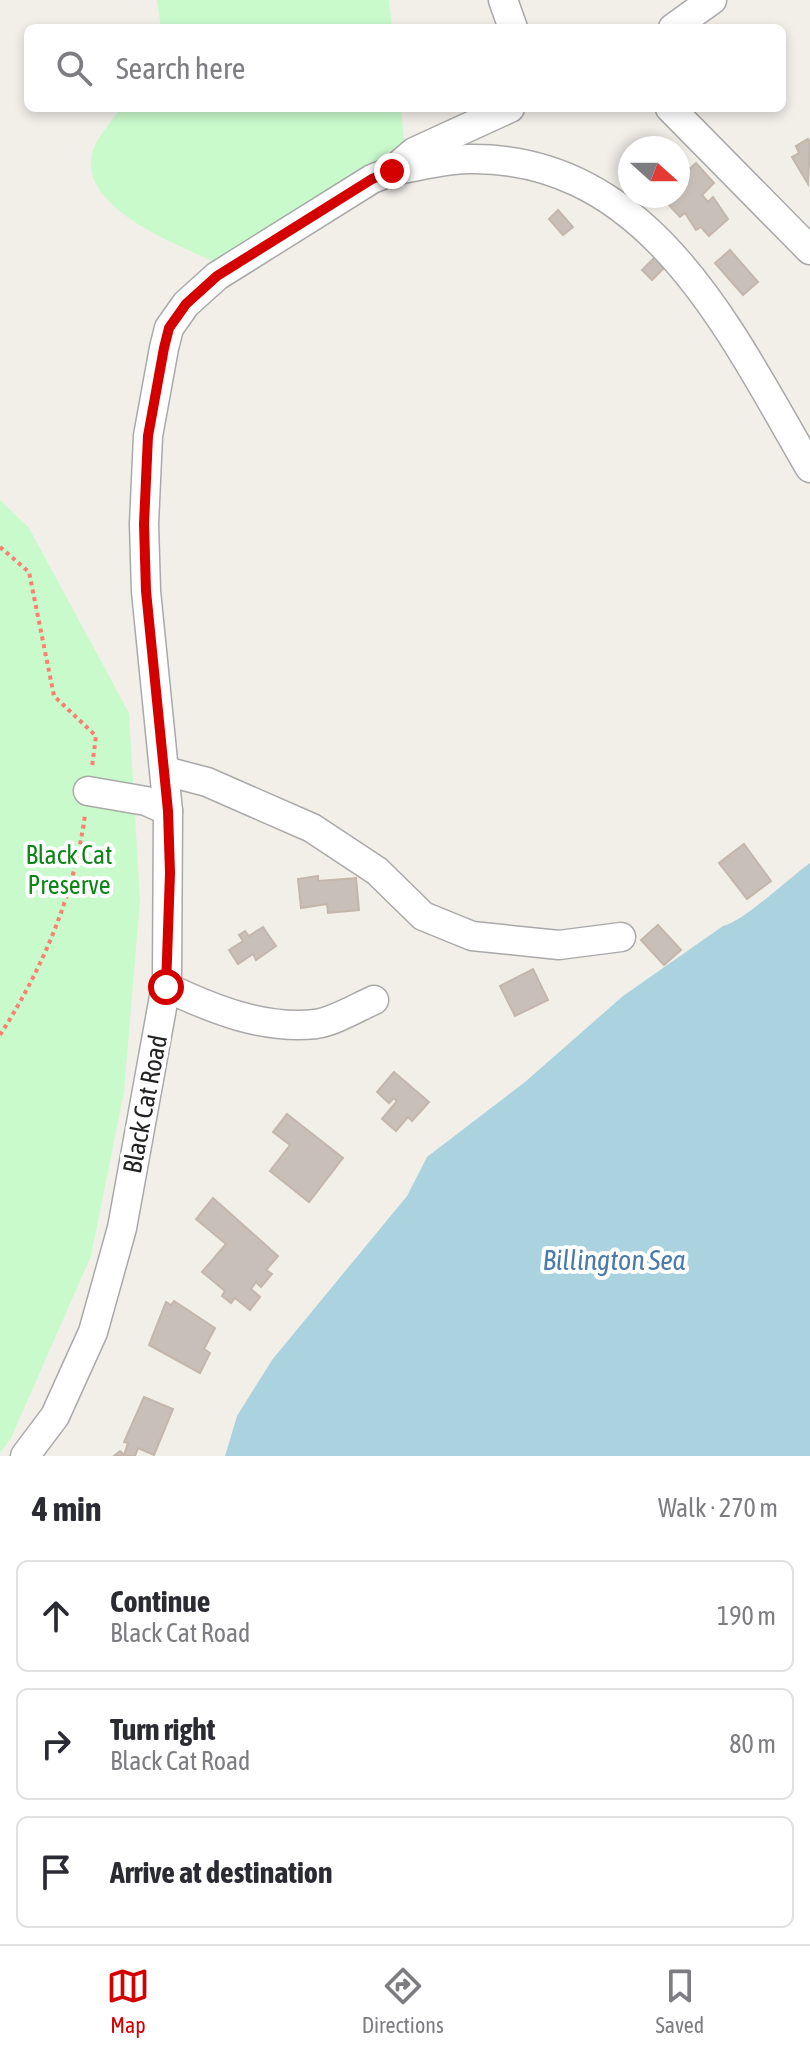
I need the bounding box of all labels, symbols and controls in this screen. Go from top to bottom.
search box [24,24,786,112]
icon: search [52,46,96,90]
text: Search here [116,51,245,85]
north arrow [618,136,690,208]
route end [374,153,410,189]
park label: Black Cat Preserve [25,840,113,900]
route start [148,969,184,1005]
street label: Black Cat Road [117,1032,173,1176]
water label: Billington Sea [542,1244,686,1276]
text: 4 min [32,1489,101,1528]
text: Walk · 270 m [658,1493,778,1523]
text: Continue [110,1584,210,1618]
icon: ahead [34,1594,78,1638]
text: 190 m [717,1601,776,1631]
text: Black Cat Road [110,1618,250,1648]
text: Turn right [110,1712,216,1746]
icon: right [34,1722,78,1766]
text: 80 m [729,1729,776,1759]
text: Black Cat Road [110,1746,250,1776]
icon: arrive [34,1850,78,1894]
text: Arrive at destination [110,1855,332,1889]
tab: Map [106,1964,150,2038]
tab: Directions [362,1964,444,2038]
tab: Saved [655,1964,704,2038]

